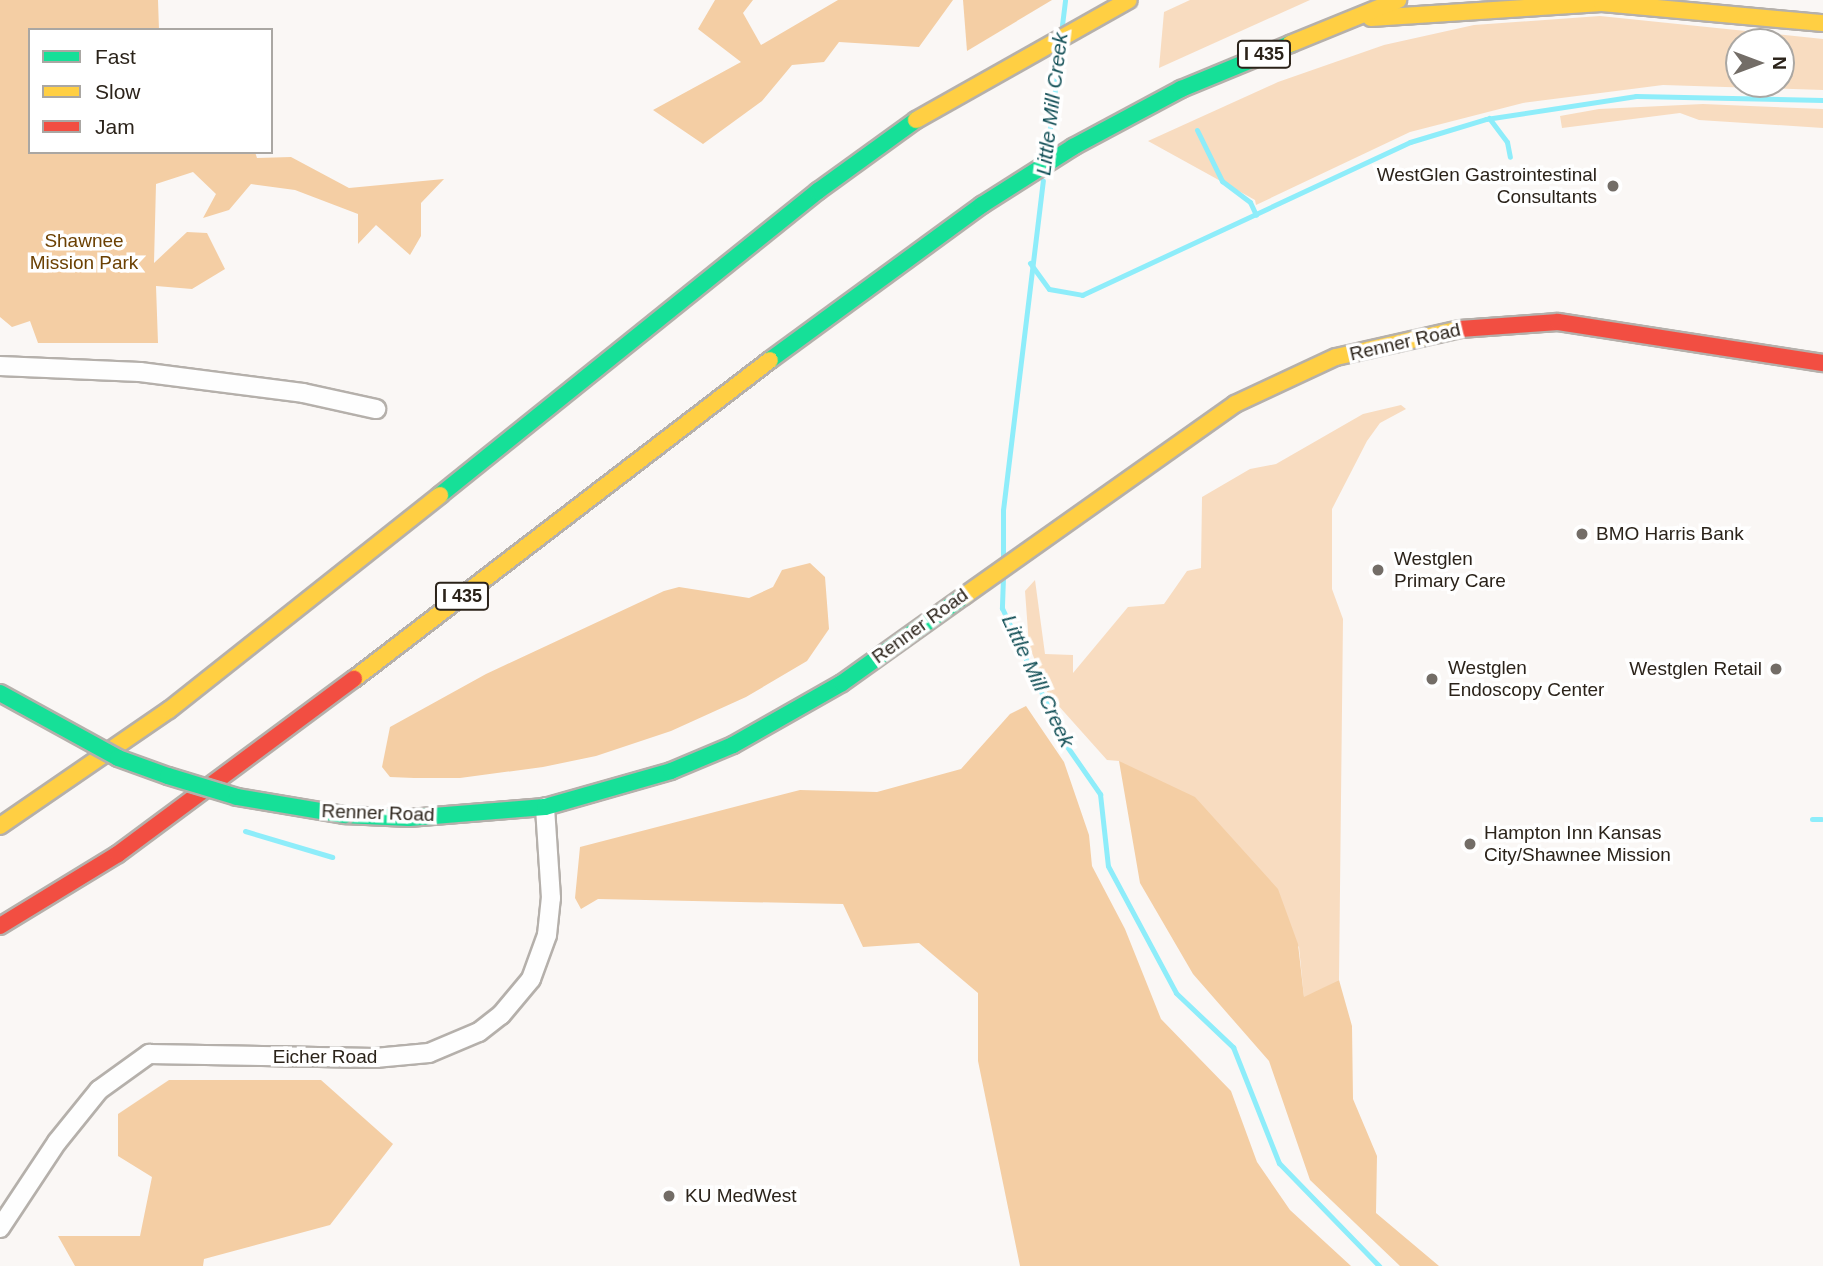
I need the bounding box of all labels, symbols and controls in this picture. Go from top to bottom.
legend [28,28,273,154]
north arrow [1725,28,1795,98]
water label: Little Mill Creek [1031,31,1073,177]
road number: I 435 [1236,40,1292,68]
text: Fast [95,45,136,68]
text: N [1769,56,1790,70]
text: Slow [95,80,141,103]
text: Jam [95,115,135,138]
place label: WestGlen Gastrointestinal Consultants [1377,164,1597,208]
marker: WestGlen Gastrointestinal Consultants [1603,176,1623,196]
park label: Shawnee Mission Park [30,230,138,274]
street label: Renner Road [1347,318,1463,366]
place label: BMO Harris Bank [1596,523,1744,545]
marker: BMO Harris Bank [1574,526,1590,542]
place label: Westglen Primary Care [1394,548,1506,592]
marker: Westglen Primary Care [1368,560,1388,580]
road number: I 435 [434,582,490,610]
street label: Renner Road [868,584,972,668]
water label: Little Mill Creek [996,611,1080,751]
place label: Westglen Endoscopy Center [1448,657,1604,701]
place label: Westglen Retail [1629,658,1762,680]
marker: Westglen Retail [1768,661,1784,677]
marker: Westglen Endoscopy Center [1422,669,1442,689]
street label: Renner Road [321,800,435,826]
place label: Hampton Inn Kansas City/Shawnee Mission [1484,822,1671,866]
marker: Hampton Inn Kansas City/Shawnee Mission [1462,836,1478,852]
street label: Eicher Road [273,1046,377,1068]
place label: KU MedWest [685,1185,797,1207]
marker: KU MedWest [659,1186,679,1206]

